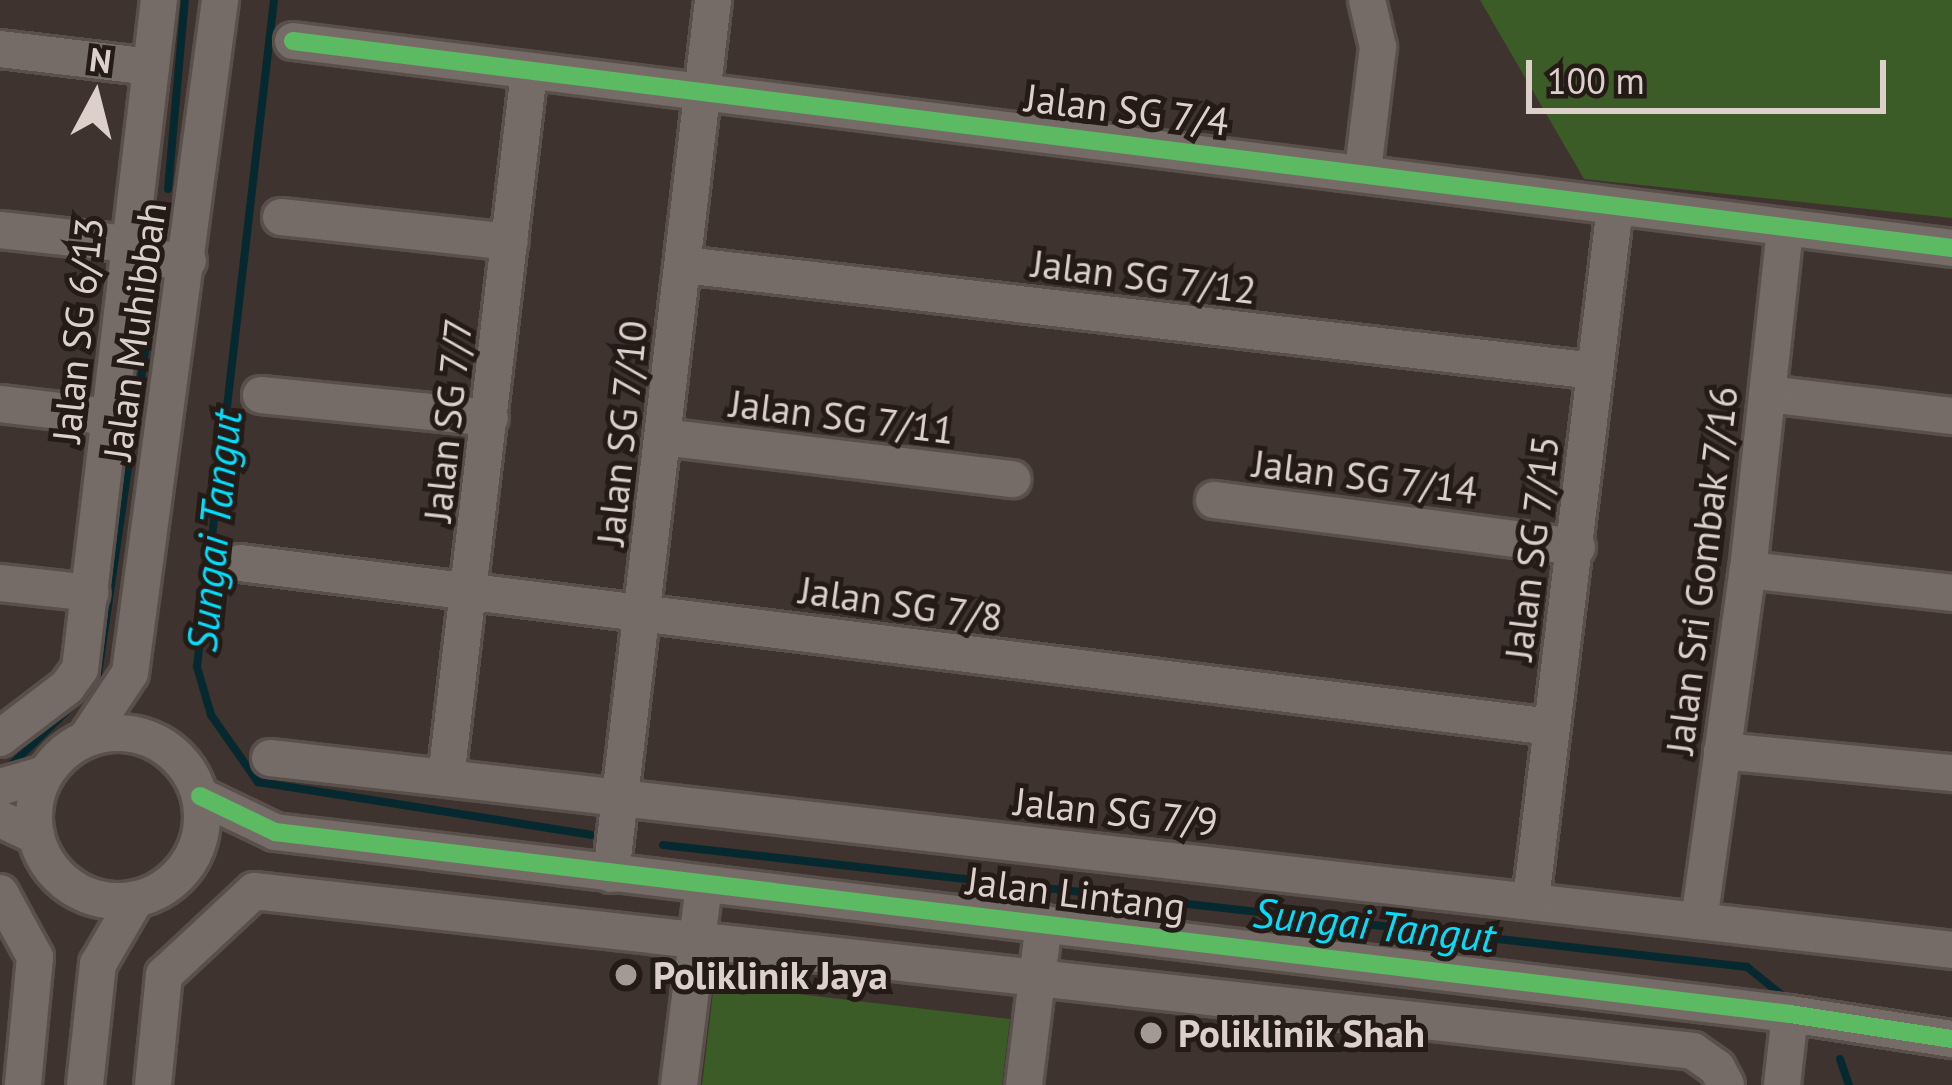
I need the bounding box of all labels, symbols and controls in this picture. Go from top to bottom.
north arrow [36,36,156,156]
scale bar [1532,36,1892,110]
text: N [87,37,114,82]
text: 100 m [1547,57,1645,104]
street label: Jalan SG 7/4 [1023,74,1231,146]
street label: Jalan Muhibbah [94,199,176,463]
street label: Jalan SG 6/13 [43,215,113,445]
street label: Jalan SG 7/12 [1029,240,1259,314]
street label: Jalan SG 7/7 [414,316,482,524]
street label: Jalan SG 7/10 [587,318,657,548]
street label: Jalan SG 7/11 [727,380,957,454]
street label: Jalan Sri Gombak 7/16 [1656,383,1748,757]
water label: Sungai Tangut [176,407,252,655]
street label: Jalan SG 7/15 [1495,433,1569,663]
street label: Jalan SG 7/14 [1250,440,1480,514]
street label: Jalan SG 7/8 [796,567,1006,641]
street label: Jalan SG 7/9 [1012,778,1220,846]
street label: Jalan Lintang [964,857,1188,931]
water label: Sungai Tangut [1250,887,1498,963]
place label: Poliklinik Jaya [653,952,889,998]
marker: Poliklinik Jaya [610,959,642,991]
place label: Poliklinik Shah [1178,1010,1426,1056]
marker: Poliklinik Shah [1135,1017,1167,1049]

